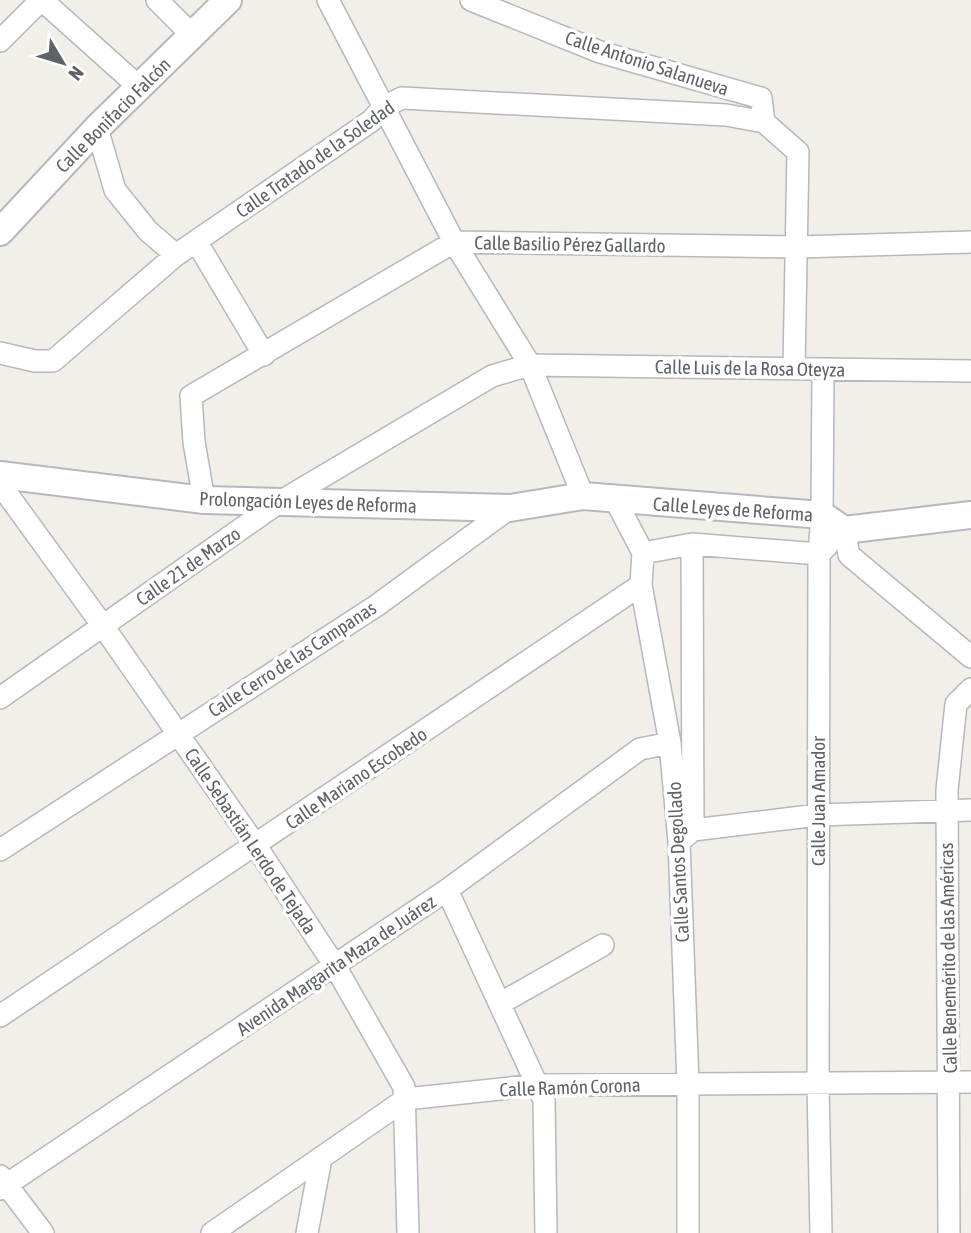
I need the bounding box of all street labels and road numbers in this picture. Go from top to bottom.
street label: Calle Antonio Salanueva [563,26,731,100]
street label: Calle Bonifacio Falcón [51,53,175,177]
street label: Calle Tratado de la Soledad [232,96,398,222]
street label: Calle Basilio Pérez Gallardo [474,231,666,257]
street label: Calle Luis de la Rosa Oteyza [655,355,845,381]
street label: Prolongación Leyes de Reforma [199,487,417,517]
street label: Calle Leyes de Reforma [652,492,814,526]
street label: Calle 21 de Marzo [132,522,244,610]
street label: Calle Cerro de las Campanas [204,596,380,721]
street label: Calle Mariano Escobedo [281,722,431,833]
street label: Calle Juan Amador [807,736,829,866]
street label: Calle Sebastián Lerdo de Tejada [181,744,321,938]
street label: Calle Santos Degollado [663,781,693,943]
street label: Calle Benemérito de las Américas [935,842,961,1074]
street label: Avenida Margarita Maza de Juárez [232,890,440,1040]
street label: Calle Ramón Corona [499,1074,641,1100]

